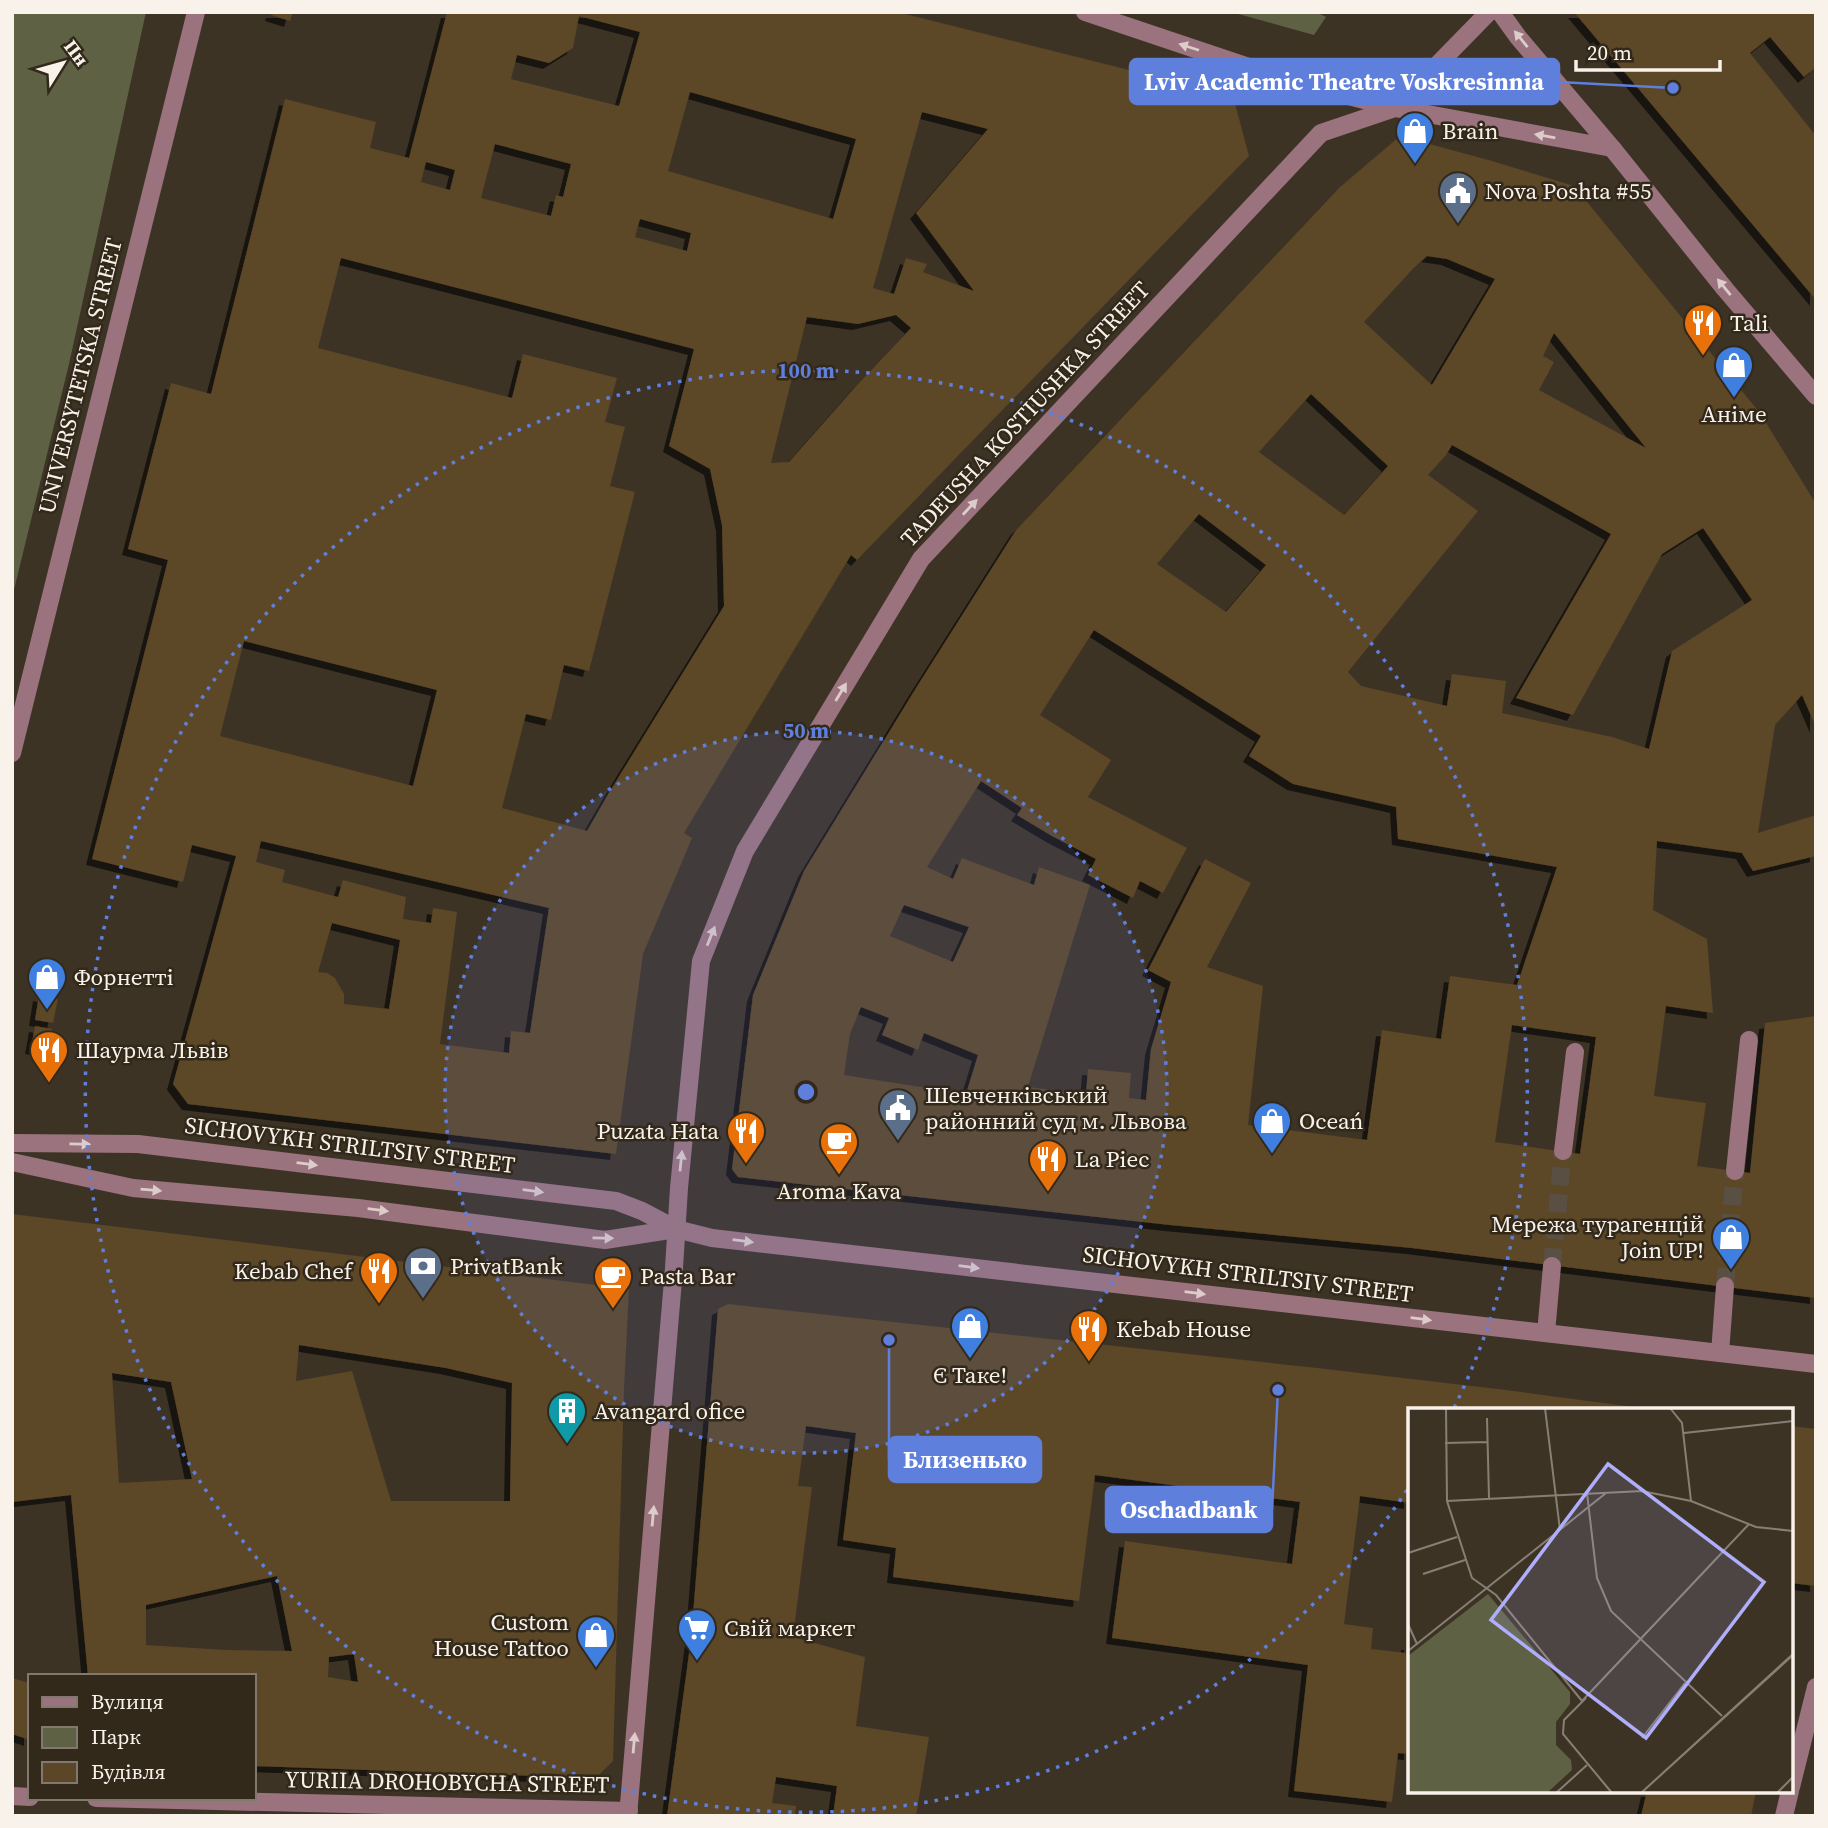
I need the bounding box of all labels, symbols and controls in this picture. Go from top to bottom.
north arrow [28,28,98,98]
scale bar [1576,28,1720,72]
one-way arrow [1514,31,1529,48]
text: Пн [58,34,95,71]
text: 20 m [1587,38,1632,67]
one-way arrow [1178,41,1199,52]
callout: Lviv Academic Theatre Voskresinnia [1130,59,1559,104]
text: Lviv Academic Theatre Voskresinnia [1144,65,1544,98]
shop icon: Brain [1394,110,1436,165]
place label: Brain [1442,115,1499,147]
one-way arrow [1534,130,1556,141]
public building icon: Nova Poshta #55 [1437,170,1479,225]
place label: Nova Poshta #55 [1485,175,1651,207]
street label: UNIVERSYTETSKA STREET [30,235,130,517]
street label: TADEUSHA KOSTIUSHKA STREET [893,274,1157,554]
one-way arrow [1717,279,1732,296]
restaurant icon: Tali [1682,302,1724,357]
place label: Tali [1730,307,1769,339]
shop icon: Аніме [1713,344,1755,399]
text: 100 m [777,356,835,385]
place label: Аніме [1701,398,1767,430]
one-way arrow [962,498,978,516]
one-way arrow [834,683,847,702]
text: 50 m [783,716,829,745]
one-way arrow [706,925,717,946]
shop icon: Форнетті [26,956,68,1011]
place label: Форнетті [74,961,174,993]
restaurant icon: Шаурма Львів [28,1029,70,1084]
place label: Шаурма Львів [76,1034,229,1066]
place label: Шевченківський районний суд м. Львова [925,1079,1187,1137]
centre of rings [794,1080,818,1104]
public building icon: Шевченківський районний суд м. Львова [877,1087,919,1142]
shop icon: Oceań [1251,1100,1293,1155]
place label: Oceań [1299,1105,1364,1137]
street label: SICHOVYKH STRILTSIV STREET [183,1109,517,1181]
restaurant icon: Puzata Hata [725,1110,767,1165]
place label: Puzata Hata [597,1115,719,1147]
cafe icon: Aroma Kava [818,1121,860,1176]
one-way arrow [70,1138,92,1149]
restaurant icon: La Piec [1027,1138,1069,1193]
place label: La Piec [1075,1143,1149,1175]
one-way arrow [676,1149,687,1171]
one-way arrow [296,1159,318,1170]
place label: Aroma Kava [777,1175,902,1207]
one-way arrow [140,1185,162,1196]
one-way arrow [522,1186,544,1197]
one-way arrow [367,1205,389,1216]
place label: Мережа турагенцій Join UP! [1491,1208,1704,1266]
shop icon: Мережа турагенцій Join UP! [1710,1216,1752,1271]
one-way arrow [593,1232,615,1244]
one-way arrow [732,1236,754,1247]
street label: SICHOVYKH STRILTSIV STREET [1081,1238,1415,1310]
bank icon: PrivatBank [402,1245,444,1300]
restaurant icon: Kebab Chef [358,1250,400,1305]
place label: PrivatBank [450,1250,563,1282]
place label: Kebab Chef [234,1255,354,1287]
cafe icon: Pasta Bar [592,1255,634,1310]
place label: Pasta Bar [640,1260,736,1292]
one-way arrow [958,1262,980,1273]
one-way arrow [1184,1288,1206,1299]
shop icon: Є Таке! [949,1305,991,1360]
restaurant icon: Kebab House [1068,1308,1110,1363]
place label: Kebab House [1116,1313,1251,1345]
one-way arrow [1410,1313,1432,1324]
place label: Є Таке! [933,1359,1007,1391]
building icon: Avangard ofice [546,1390,588,1445]
place label: Avangard ofice [594,1395,745,1427]
inset map [1408,1408,1793,1793]
callout: Близенько [889,1437,1041,1482]
text: Близенько [903,1443,1027,1476]
callout: Oschadbank [1106,1487,1272,1532]
text: Oschadbank [1120,1493,1258,1526]
one-way arrow [648,1505,659,1527]
place label: Custom House Tattoo [434,1606,569,1664]
supermarket icon: Свій маркет [676,1607,718,1662]
place label: Свій маркет [724,1612,855,1644]
shop icon: Custom House Tattoo [575,1614,617,1669]
legend [28,1674,256,1800]
text: Вулиця [91,1687,164,1716]
text: Парк [91,1722,141,1751]
one-way arrow [629,1731,640,1753]
text: Будівля [91,1757,166,1786]
street label: YURIIA DROHOBYCHA STREET [284,1763,610,1801]

